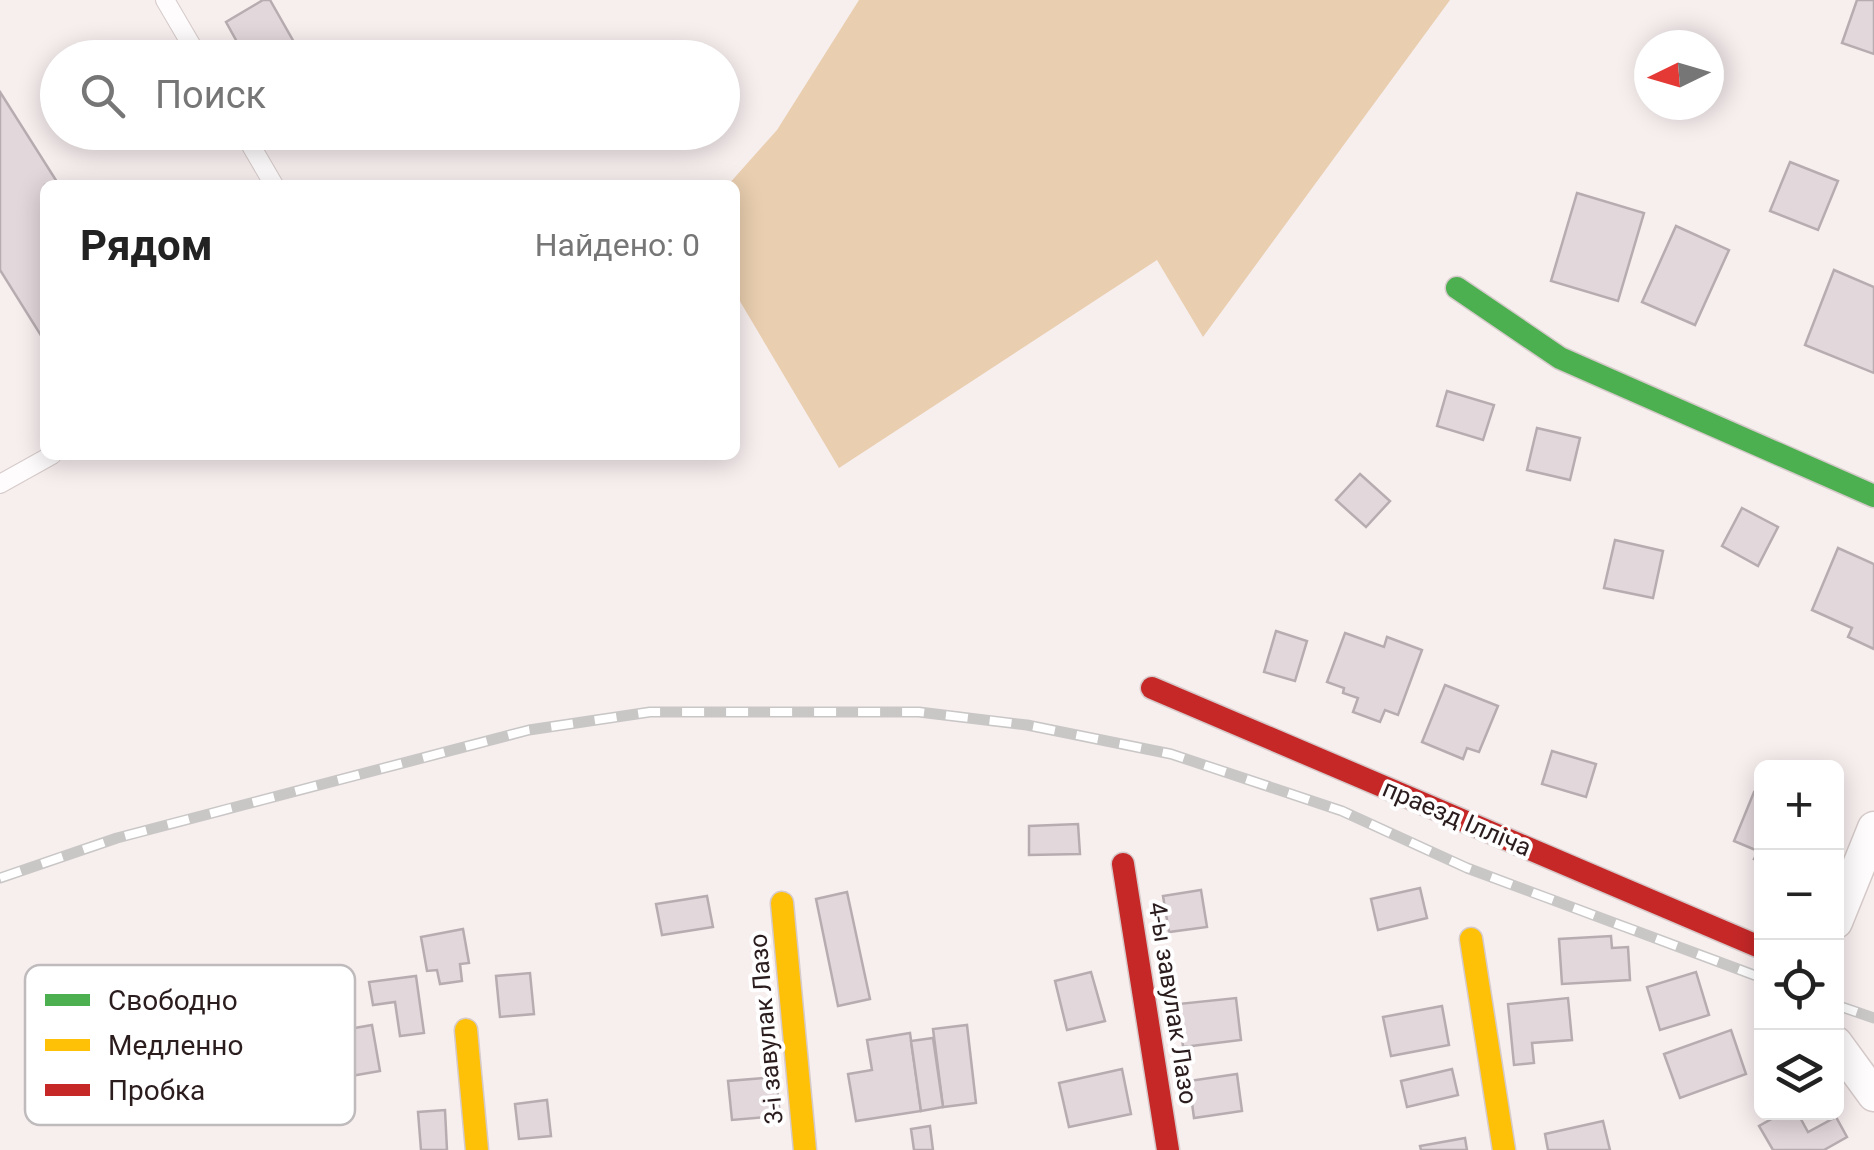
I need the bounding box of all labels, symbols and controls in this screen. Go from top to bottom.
north arrow [1634,30,1724,120]
search box [40,40,740,150]
icon: search [75,68,130,123]
text: Поиск [155,73,266,117]
text: Рядом [80,221,213,270]
text: Найдено: 0 [535,226,700,264]
map controls [1754,760,1844,1120]
button: + [1754,760,1844,850]
street label: праезд Ілліча [1378,774,1536,862]
button: − [1754,850,1844,940]
street label: 4-ы завулак Лазо [1143,900,1203,1106]
street label: 3-і завулак Лазо [743,933,789,1125]
button: locate [1754,940,1844,1030]
legend [25,965,355,1125]
text: Свободно [108,984,238,1017]
text: Медленно [108,1029,244,1062]
button: layers [1754,1030,1844,1120]
text: Пробка [108,1074,205,1107]

